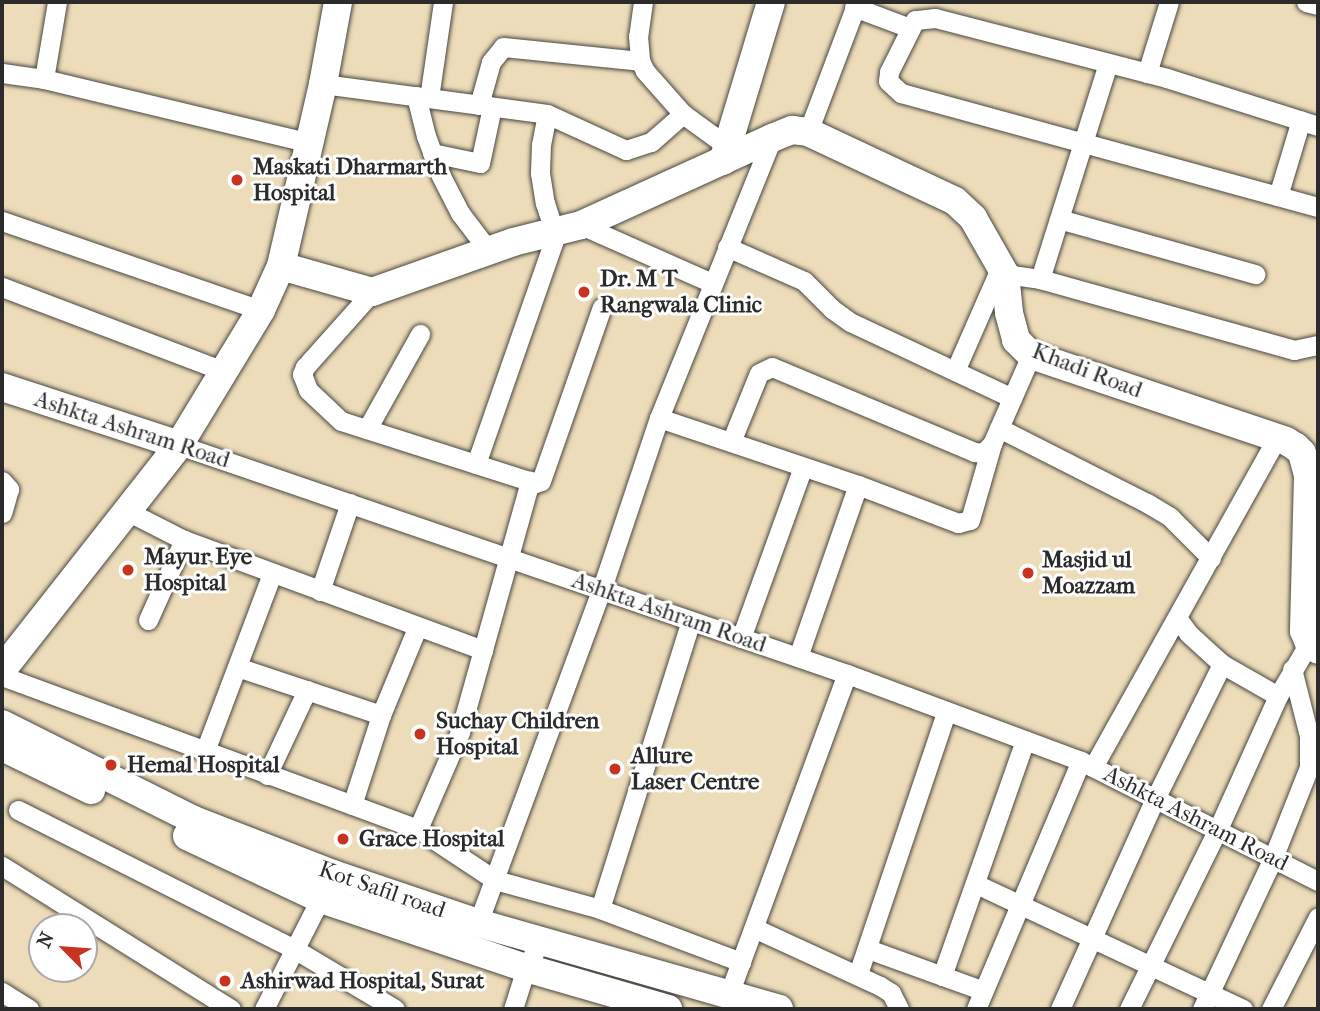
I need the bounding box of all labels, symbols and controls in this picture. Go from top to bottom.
place label: Maskati Dharmarth Hospital [253,153,447,207]
marker: Maskati Dharmarth Hospital [227,170,247,190]
place label: Dr. M T Rangwala Clinic [600,265,762,319]
marker: Dr. M T Rangwala Clinic [574,282,594,302]
street label: Khadi Road [1028,337,1146,405]
street label: Ashkta Ashram Road [31,385,233,475]
place label: Mayur Eye Hospital [144,543,252,597]
place label: Masjid ul Moazzam [1042,546,1135,600]
marker: Mayur Eye Hospital [118,560,138,580]
marker: Masjid ul Moazzam [1020,565,1036,581]
street label: Ashkta Ashram Road [568,567,770,659]
place label: Suchay Children Hospital [436,707,599,761]
marker: Suchay Children Hospital [410,724,430,744]
place label: Allure Laser Centre [631,742,759,796]
place label: Hemal Hospital [127,751,280,779]
marker: Hemal Hospital [101,755,121,775]
marker: Allure Laser Centre [605,759,625,779]
street label: Ashkta Ashram Road [1099,760,1293,878]
place label: Grace Hospital [359,825,504,853]
marker: Grace Hospital [333,829,353,849]
street label: Kot Safil road [315,855,449,925]
north arrow [28,913,98,983]
text: N [33,929,59,951]
place label: Ashirwad Hospital, Surat [241,967,484,995]
marker: Ashirwad Hospital, Surat [215,971,235,991]

